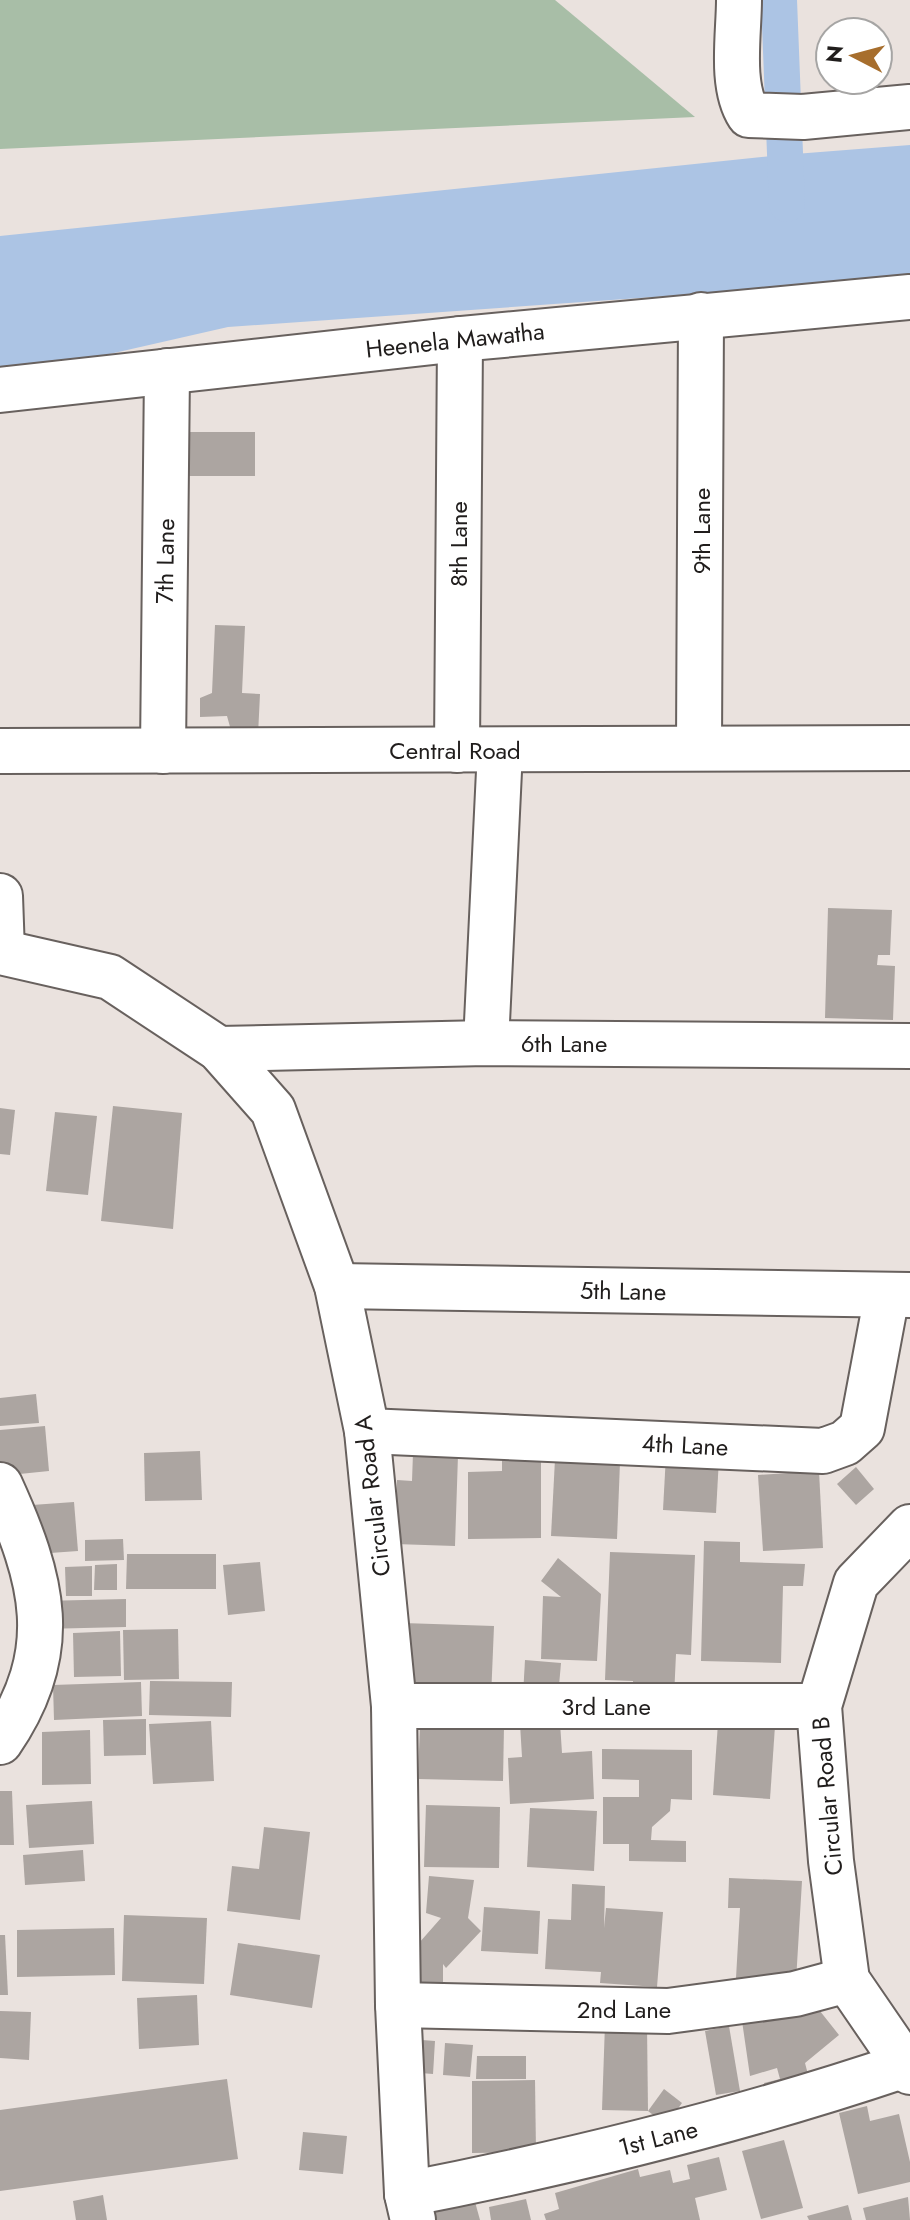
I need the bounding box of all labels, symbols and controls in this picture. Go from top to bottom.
north arrow [814,16,894,96]
text: N [817,44,851,64]
street label: Heenela Mawatha [364,313,546,367]
street label: 9th Lane [684,488,719,574]
street label: 8th Lane [441,501,476,587]
street label: 7th Lane [147,518,183,604]
street label: Central Road [389,733,521,768]
street label: 6th Lane [521,1026,607,1061]
street label: 5th Lane [579,1273,667,1309]
street label: Circular Road A [345,1413,399,1578]
street label: 4th Lane [641,1425,729,1465]
street label: 3rd Lane [561,1689,651,1724]
street label: Circular Road B [803,1715,851,1877]
street label: 2nd Lane [577,1992,671,2027]
street label: 1st Lane [615,2111,701,2165]

